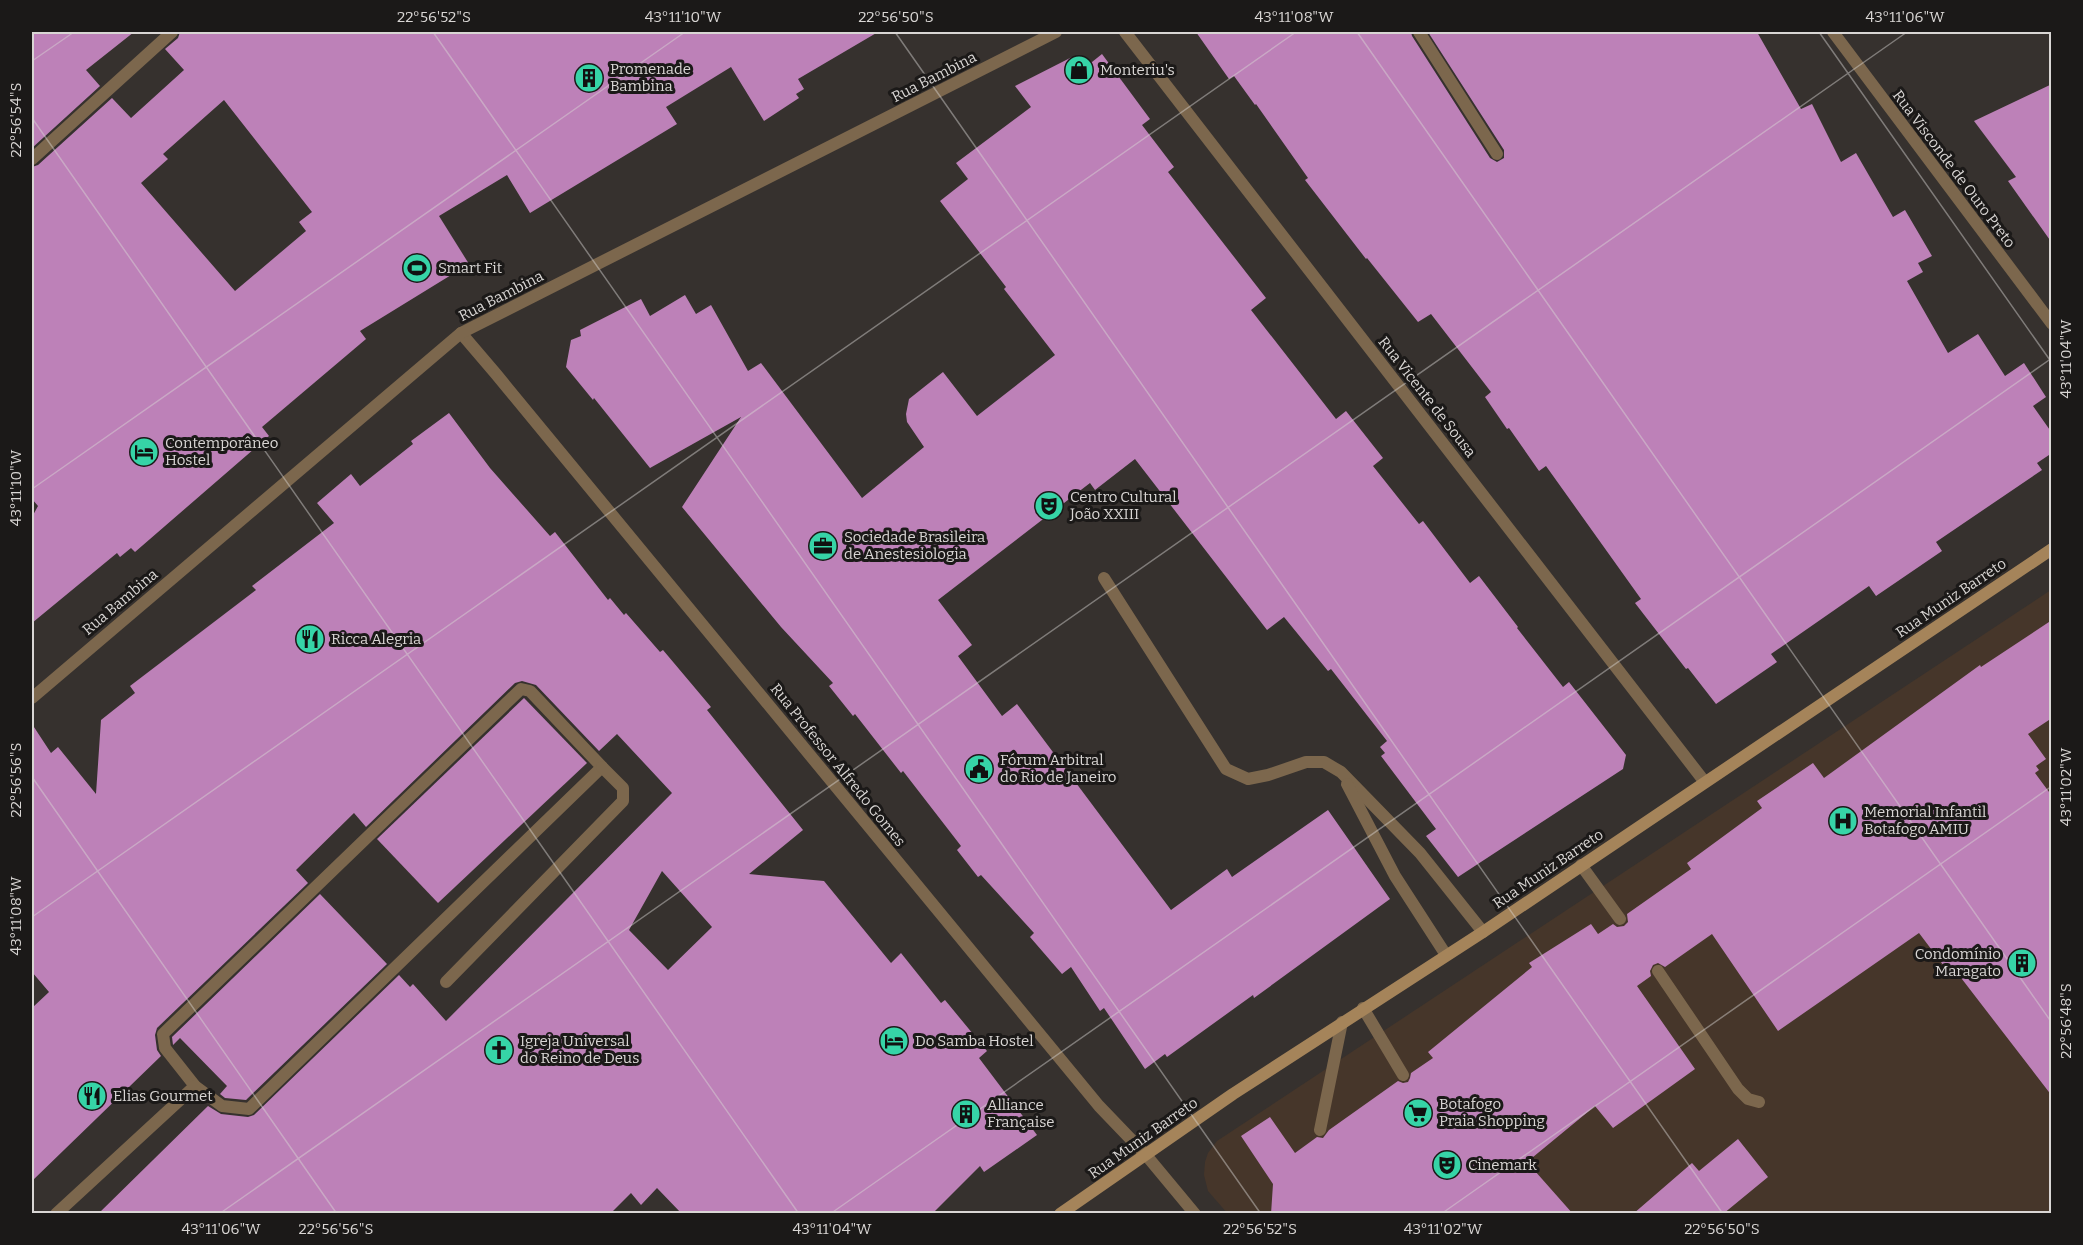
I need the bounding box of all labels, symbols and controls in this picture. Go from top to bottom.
text: 22°56'52"S [397,8,471,26]
text: 43°11'10"W [645,8,722,26]
text: 22°56'50"S [858,8,934,26]
text: 43°11'08"W [1254,8,1334,26]
text: 43°11'06"W [1865,8,1945,26]
street label: Rua Bambina [889,48,979,106]
shop icon: Monteriu's [1063,54,1095,86]
place label: Promenade Bambina [610,60,691,95]
place label: Monteriu's [1100,61,1175,79]
building icon: Promenade Bambina [573,62,605,94]
text: 22°56'54"S [7,83,25,157]
street label: Rua Visconde de Ouro Preto [1889,87,2019,251]
sports icon: Smart Fit [401,252,433,284]
place label: Smart Fit [438,259,503,277]
street label: Rua Bambina [456,267,546,325]
text: 43°11'04"W [2057,319,2075,399]
street label: Rua Vicente de Sousa [1374,333,1480,461]
place label: Contemporâneo Hostel [165,434,278,469]
hotel icon: Contemporâneo Hostel [128,436,160,468]
text: 43°11'10"W [7,449,25,526]
place label: Centro Cultural João XXIII [1069,488,1177,523]
theatre icon: Centro Cultural João XXIII [1033,490,1065,522]
place label: Sociedade Brasileira de Anestesiologia [844,528,985,563]
office icon: Sociedade Brasileira de Anestesiologia [807,530,839,562]
street label: Rua Muniz Barreto [1892,554,2010,642]
street label: Rua Bambina [79,565,161,639]
restaurant icon: Ricca Alegria [294,623,326,655]
place label: Ricca Alegria [331,630,421,648]
street label: Rua Professor Alfredo Gomes [767,680,909,850]
text: 22°56'56"S [7,743,25,817]
text: 43°11'02"W [2057,747,2075,826]
place label: Fórum Arbitral do Rio de Janeiro [1000,751,1116,786]
public building icon: Fórum Arbitral do Rio de Janeiro [963,753,995,785]
place label: Memorial Infantil Botafogo AMIU [1864,803,1986,838]
hospital icon: Memorial Infantil Botafogo AMIU [1827,805,1859,837]
street label: Rua Muniz Barreto [1489,825,1607,913]
text: 43°11'08"W [7,876,25,956]
place label: Condomínio Maragato [1915,945,2001,980]
building icon: Condomínio Maragato [2006,947,2038,979]
text: 22°56'48"S [2057,983,2075,1059]
hotel icon: Do Samba Hostel [878,1025,910,1057]
place label: Igreja Universal do Reino de Deus [520,1032,639,1067]
place label: Do Samba Hostel [915,1032,1034,1050]
church icon: Igreja Universal do Reino de Deus [483,1034,515,1066]
restaurant icon: Elias Gourmet [76,1080,108,1112]
place label: Elias Gourmet [113,1087,213,1105]
street label: Rua Muniz Barreto [1085,1094,1201,1182]
place label: Botafogo Praia Shopping [1439,1095,1545,1130]
place label: Alliance Française [987,1096,1055,1131]
supermarket icon: Botafogo Praia Shopping [1402,1097,1434,1129]
building icon: Alliance Française [950,1098,982,1130]
theatre icon: Cinemark [1431,1149,1463,1181]
place label: Cinemark [1468,1156,1537,1174]
text: 43°11'06"W [181,1220,261,1238]
text: 22°56'56"S [299,1220,373,1238]
text: 43°11'04"W [792,1220,872,1238]
text: 22°56'52"S [1223,1220,1297,1238]
text: 43°11'02"W [1404,1220,1483,1238]
text: 22°56'50"S [1684,1220,1760,1238]

